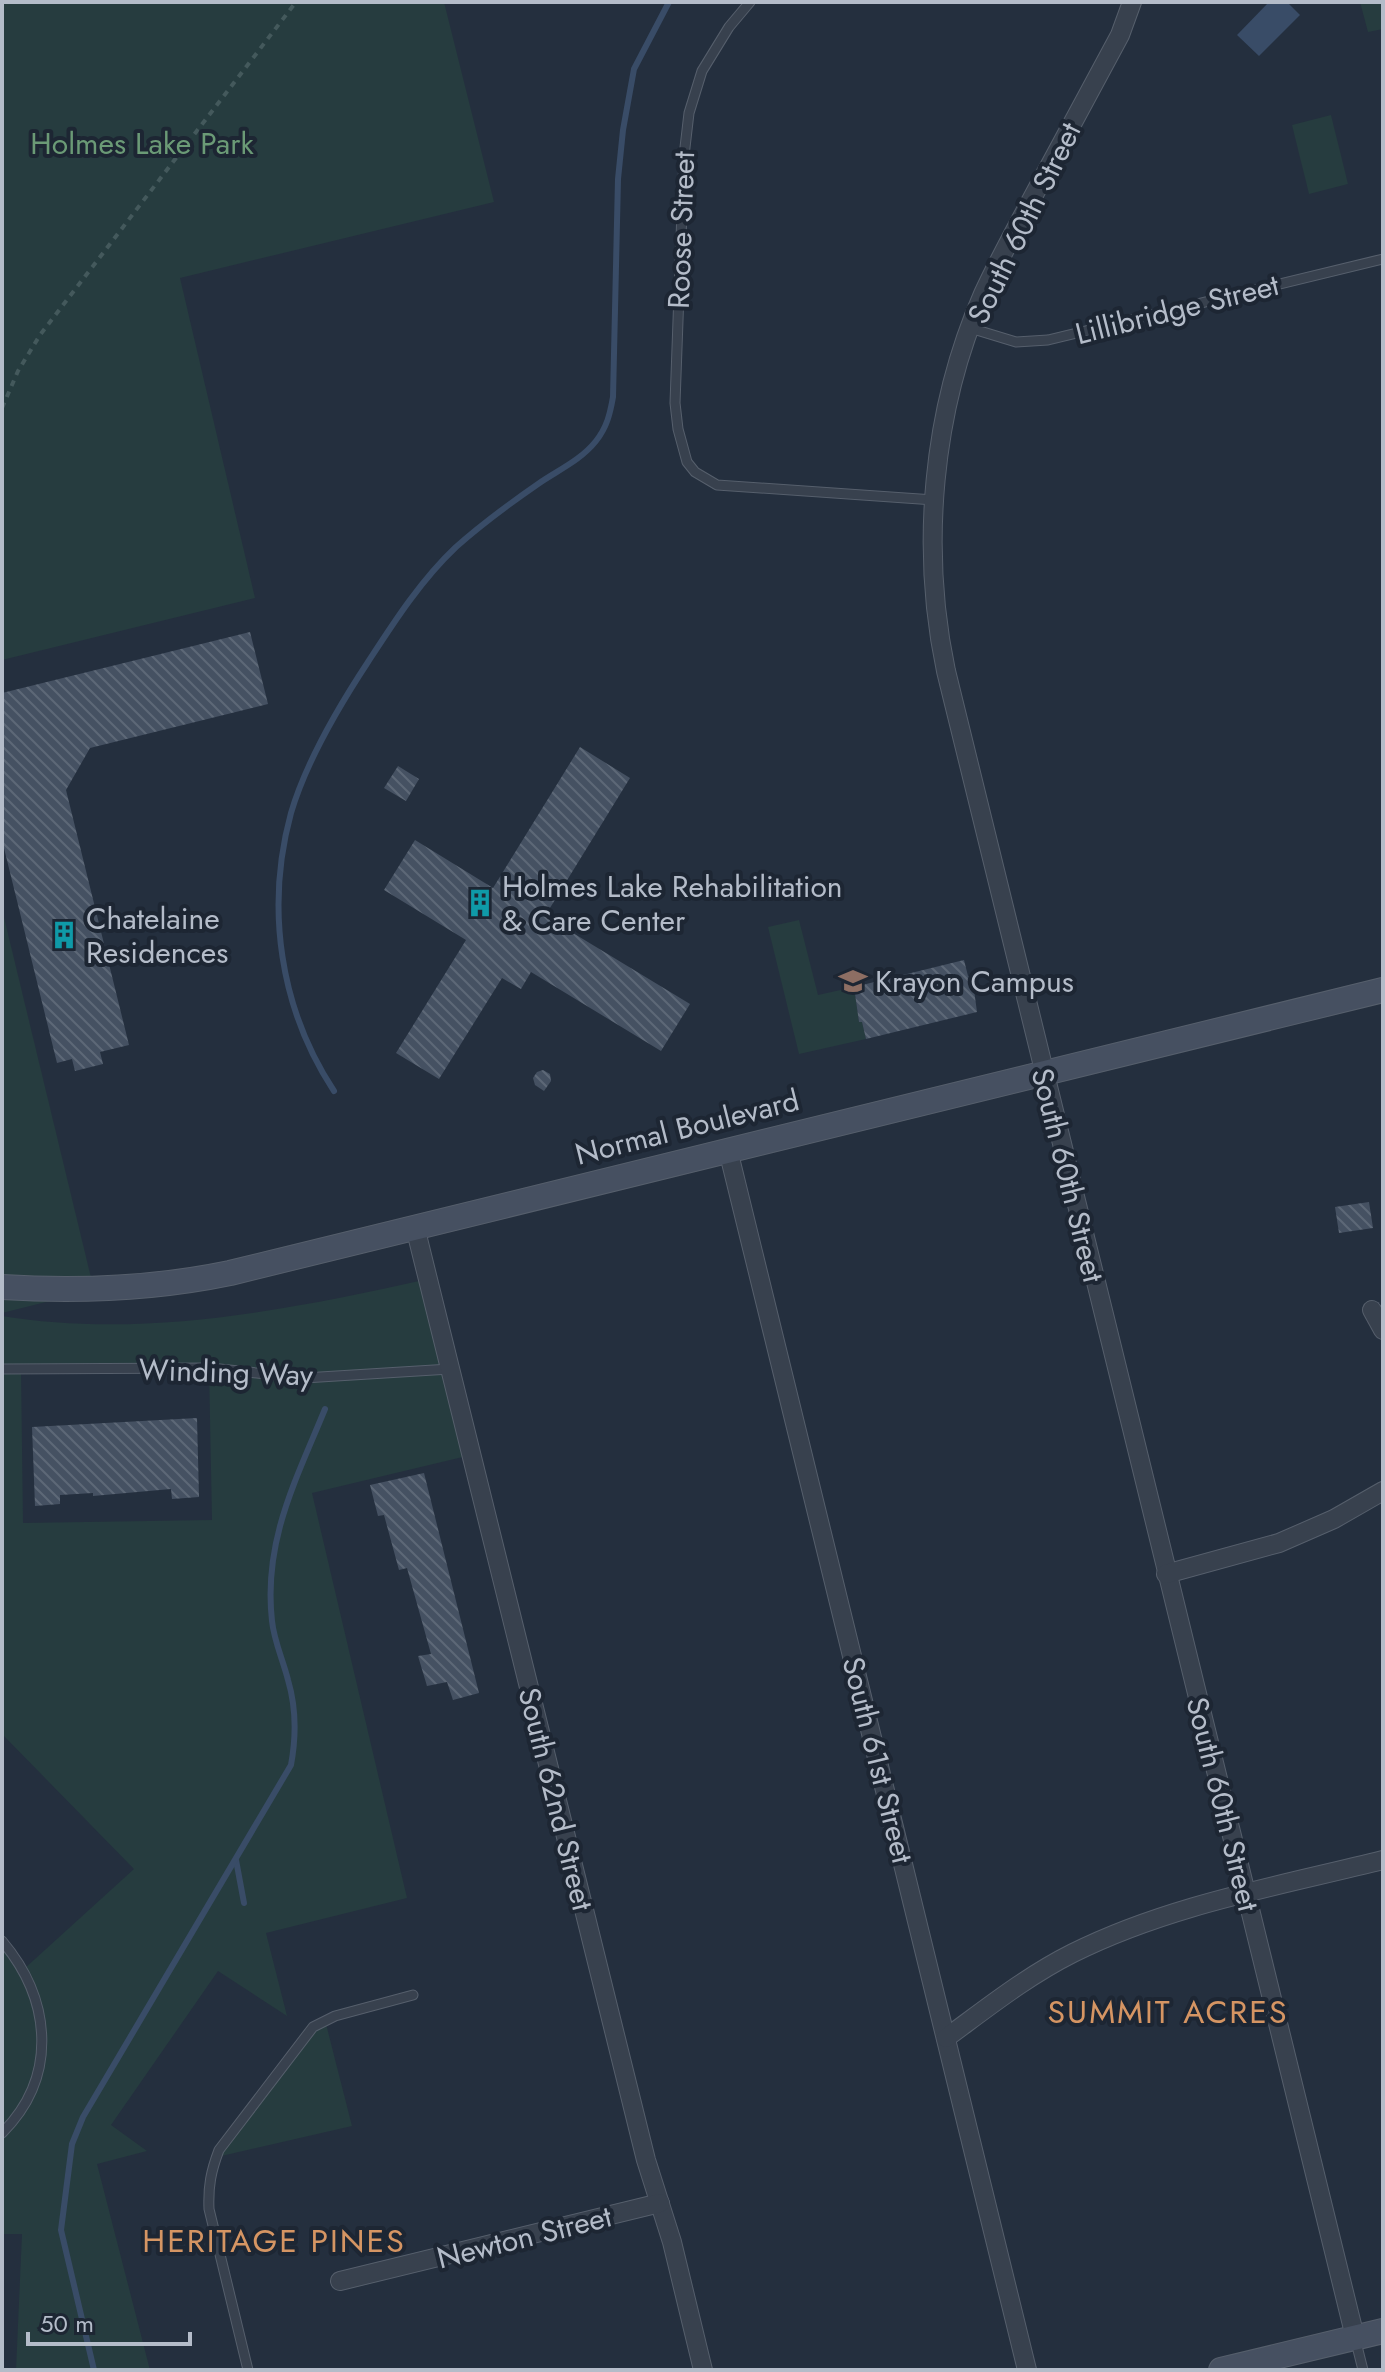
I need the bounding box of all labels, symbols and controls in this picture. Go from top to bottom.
street label: South 60th Street [957,114,1092,331]
park label: Holmes Lake Park [30,122,254,165]
street label: Roose Street [657,150,705,310]
street label: Lillibridge Street [1071,263,1284,355]
place label: Holmes Lake Rehabilitation & Care Center [502,865,843,942]
building icon: Holmes Lake Rehabilitation & Care Center [465,888,495,918]
place label: Chatelaine Residences [86,897,228,974]
building icon: Chatelaine Residences [49,920,79,950]
place label: Krayon Campus [875,960,1074,1003]
school or university icon: Krayon Campus [838,966,868,996]
street label: South 60th Street [1021,1063,1116,1287]
street label: Normal Boulevard [570,1078,804,1176]
street label: Winding Way [138,1347,315,1397]
street label: South 61st Street [832,1652,925,1868]
street label: South 62nd Street [508,1683,605,1916]
street label: South 60th Street [1176,1692,1271,1916]
district label: SUMMIT ACRES [1048,1989,1288,2035]
street label: Newton Street [432,2194,617,2279]
district label: HERITAGE PINES [142,2218,406,2264]
scale bar [28,2296,190,2346]
text: 50 m [40,2306,94,2341]

